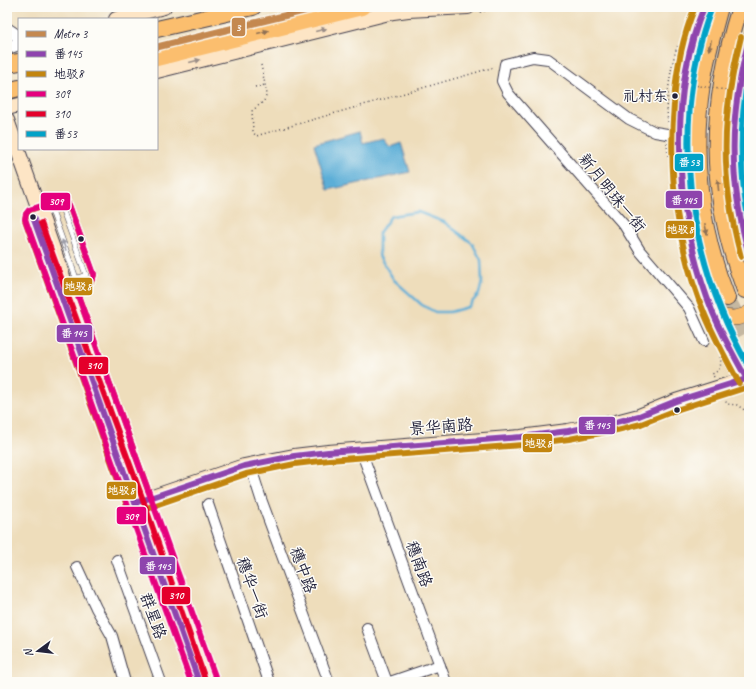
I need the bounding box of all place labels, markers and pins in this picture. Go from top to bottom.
place label: 礼村东 [623,87,668,106]
marker: 礼村东 [670,91,680,101]
unlabelled marker [28,212,38,222]
unlabelled marker [76,234,86,244]
unlabelled marker [672,405,682,415]

